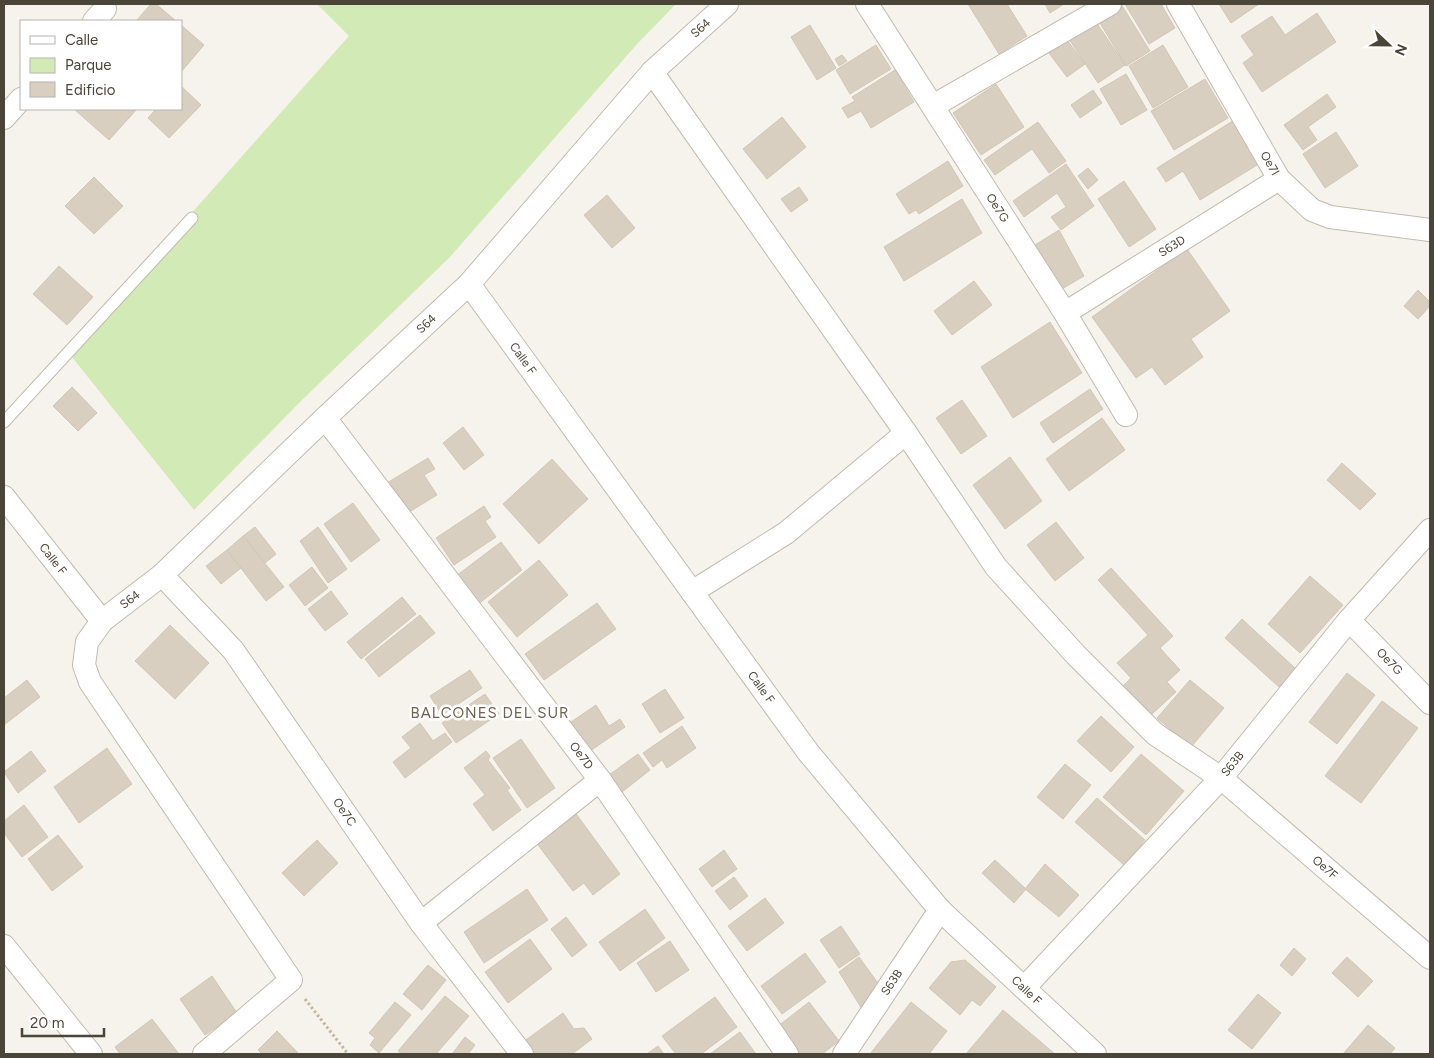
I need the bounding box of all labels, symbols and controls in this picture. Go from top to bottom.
street label: S64 [688,15,714,40]
legend [20,20,182,110]
north arrow [1364,20,1414,70]
text: Calle [65,31,98,49]
text: N [1391,41,1410,58]
text: Parque [65,56,112,74]
text: Edificio [65,81,116,99]
street label: Oe7I [1258,149,1282,178]
street label: Oe7G [983,191,1012,225]
street label: S63D [1156,233,1188,260]
street label: S64 [414,311,439,336]
street label: Calle F [507,340,540,378]
street label: Calle F [36,540,70,578]
street label: S64 [117,587,143,612]
street label: Oe7G [1374,645,1406,678]
street label: Calle F [745,669,778,706]
district label: BALCONES DEL SUR [411,704,569,722]
street label: Oe7D [567,739,596,772]
street label: S63B [1218,749,1247,779]
street label: Oe7C [330,795,359,829]
street label: Oe7F [1309,853,1341,883]
street label: S63B [878,967,905,998]
street label: Calle F [1009,973,1045,1008]
scale bar [22,1006,105,1038]
text: 20 m [30,1014,64,1032]

